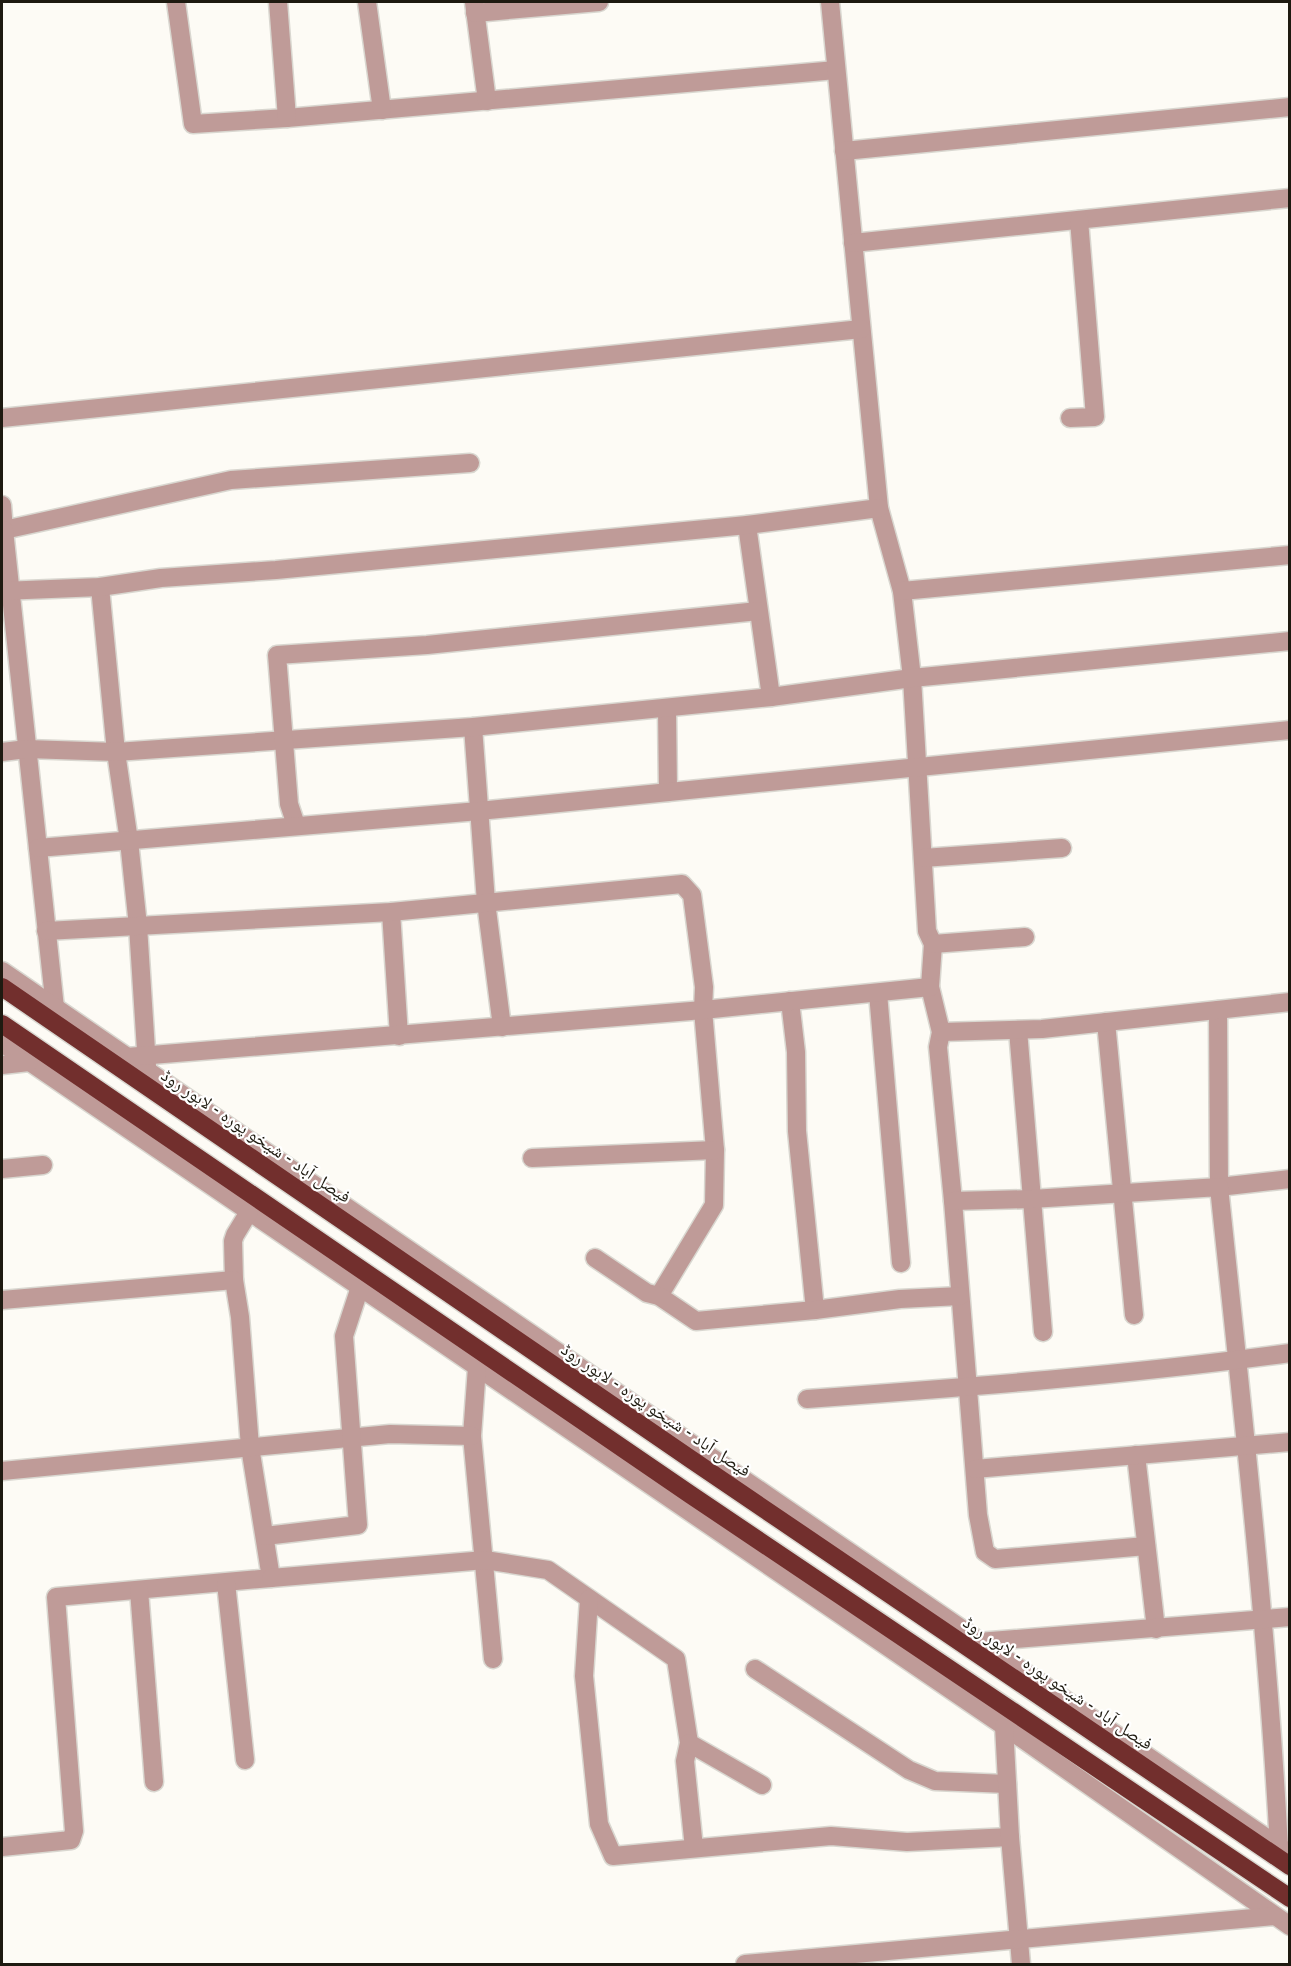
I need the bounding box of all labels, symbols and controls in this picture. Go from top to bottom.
street label: فیصل آباد - شیخو پورہ - لاہور روڈ [156,1065,354,1209]
street label: فیصل آباد - شیخو پورہ - لاہور روڈ [556,1339,754,1483]
street label: فیصل آباد - شیخو پورہ - لاہور روڈ [958,1612,1156,1756]

